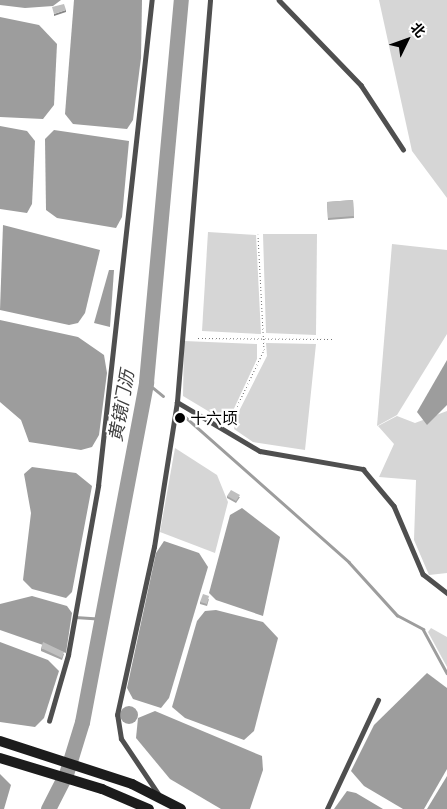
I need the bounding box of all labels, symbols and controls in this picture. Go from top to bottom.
north arrow [382,15,432,65]
text: 北 [407,19,430,41]
water label: 黄镜门沥 [105,369,139,443]
place label: 十六顷 [190,408,238,428]
marker: 十六顷 [174,412,186,424]

